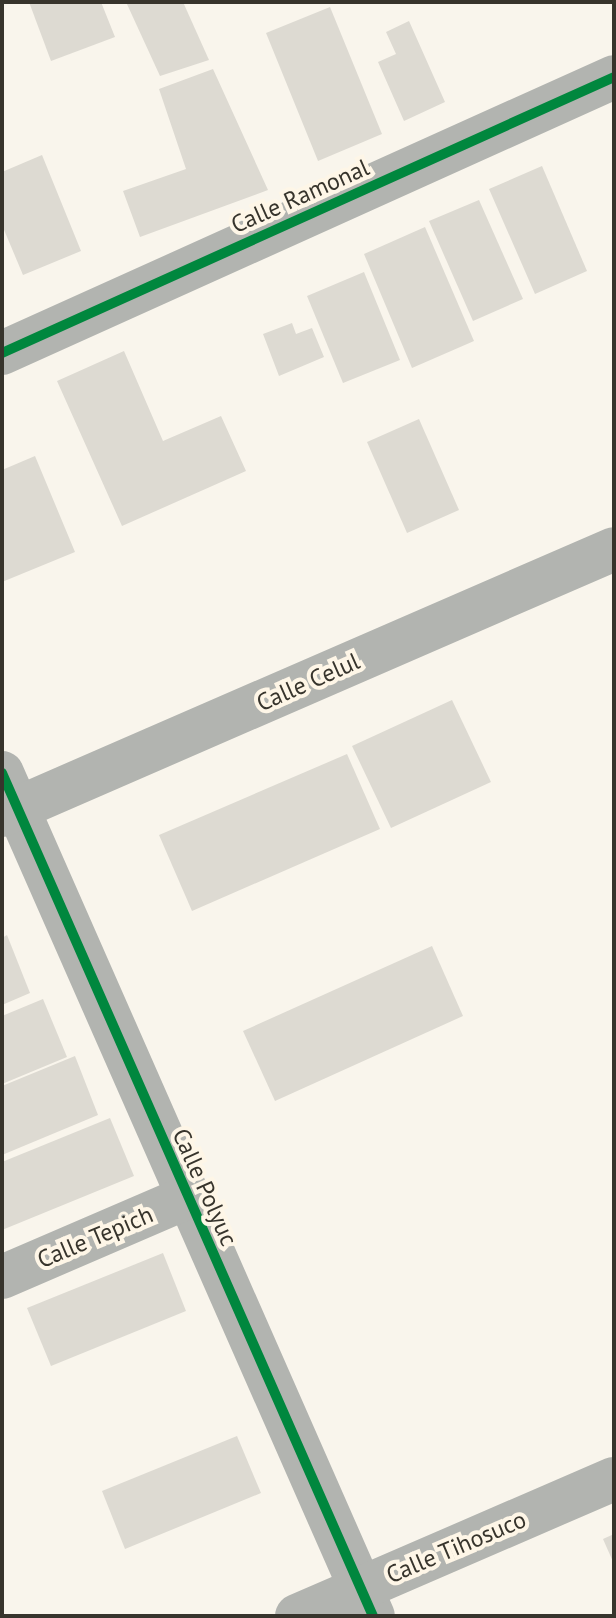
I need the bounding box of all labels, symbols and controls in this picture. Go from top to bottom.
street label: Calle Ramonal [226,153,374,239]
street label: Calle Celul [252,647,364,717]
street label: Calle Polyuc [166,1124,244,1250]
street label: Calle Tepich [32,1200,158,1274]
street label: Calle Tihosuco [381,1504,531,1590]

